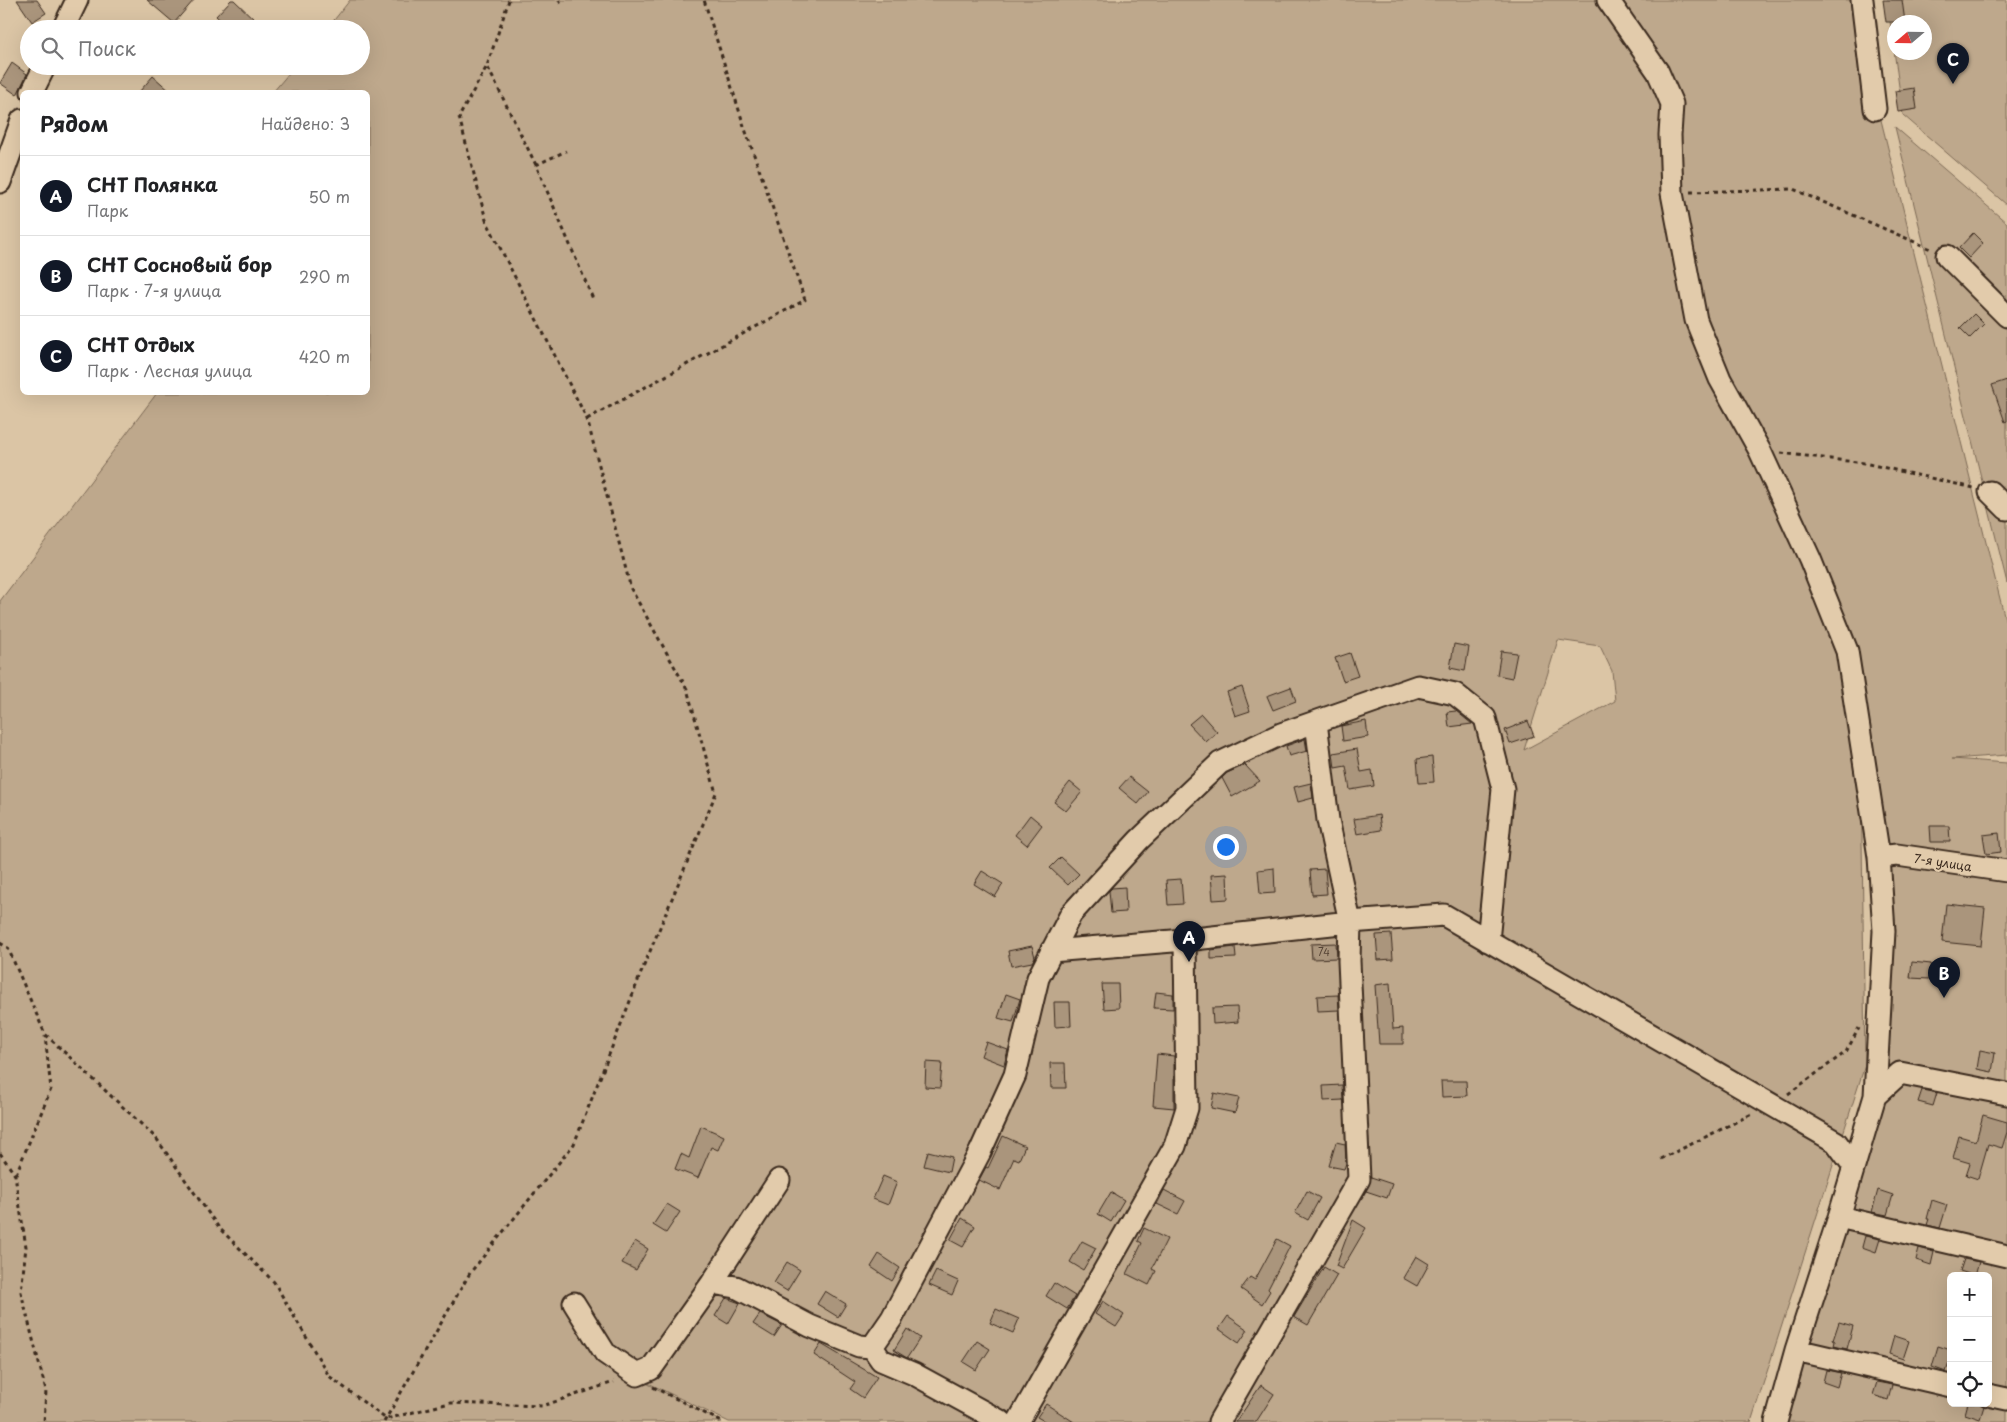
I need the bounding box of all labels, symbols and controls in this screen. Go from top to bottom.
north arrow [1887,15,1932,60]
search box [20,20,370,75]
icon: search [38,34,66,62]
text: Поиск [78,34,136,62]
pin: C [1937,43,1969,84]
text: Рядом [40,107,108,139]
text: Найдено: 3 [261,111,350,135]
text: СНТ Полянка [87,170,218,198]
text: A [50,184,62,208]
text: 50 m [309,184,350,208]
text: Парк [87,198,128,222]
text: СНТ Сосновый бор [87,250,272,278]
text: B [51,264,61,288]
text: 290 m [299,264,350,288]
text: Парк · 7-я улица [87,278,221,302]
text: СНТ Отдых [87,330,195,358]
text: C [50,344,62,368]
text: 420 m [299,344,350,368]
text: Парк · Лесная улица [87,358,252,382]
your location [1213,834,1239,860]
street label: 7-я улица [1913,849,1974,876]
pin: A [1173,921,1205,962]
house number: 74 [1318,944,1330,959]
pin: B [1928,957,1960,998]
map controls [1947,1272,1992,1407]
button: + [1947,1272,1992,1317]
button: − [1947,1317,1992,1362]
button: locate [1947,1362,1992,1407]

